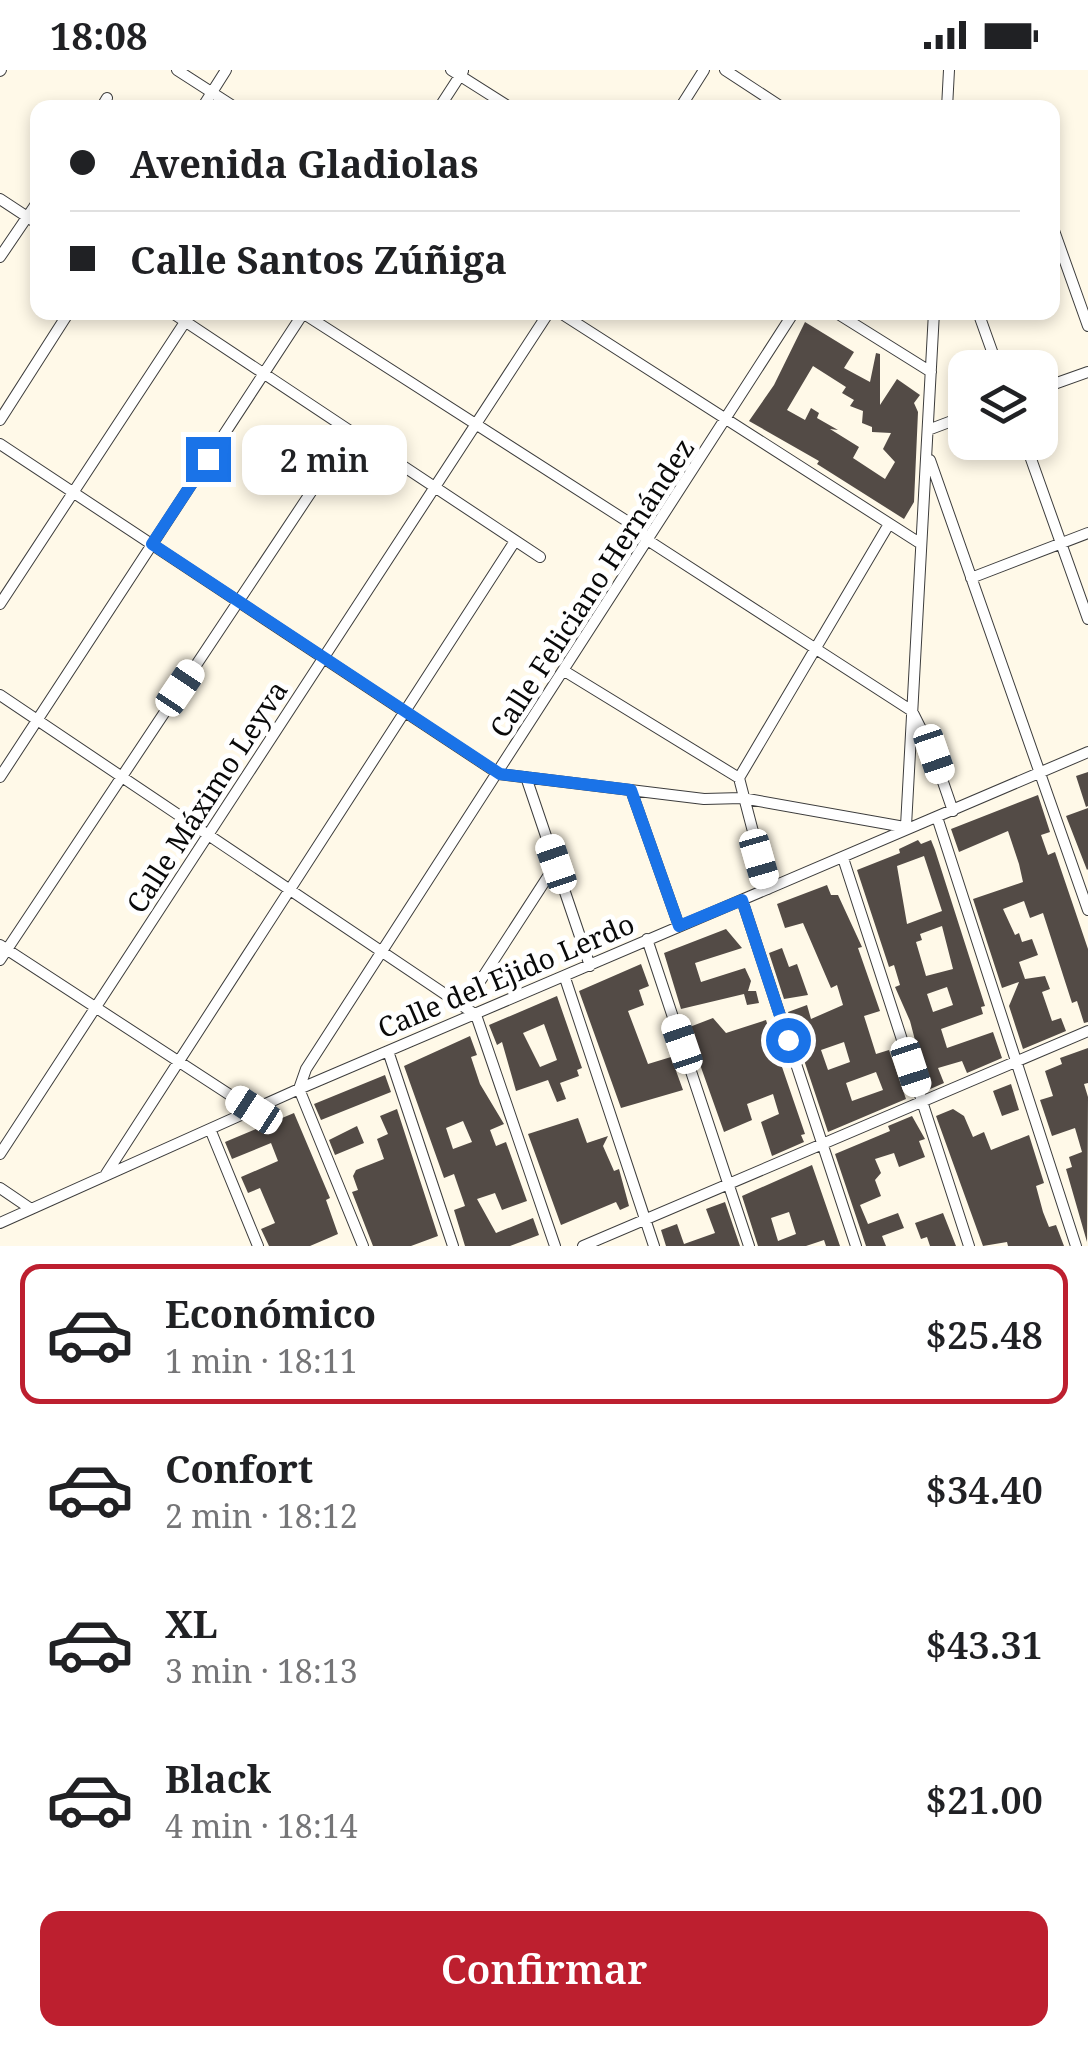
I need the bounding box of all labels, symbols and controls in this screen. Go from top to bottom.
text: 18:08 [50,9,147,61]
text: Avenida Gladiolas [130,137,478,189]
text: Calle Santos Zúñiga [130,233,507,285]
map controls [948,350,1058,460]
button: layers [948,350,1058,460]
callout: 2 min [243,424,408,494]
street label: Calle Feliciano Hernández [480,431,702,744]
route end [186,437,231,482]
text: 2 min [280,438,369,481]
car [151,655,209,721]
street label: Calle Máximo Leyva [117,673,296,920]
car [910,721,958,787]
car [736,826,782,892]
car [532,831,580,897]
street label: Calle del Ejido Lerdo [372,904,640,1046]
car [658,1011,706,1077]
route start [766,1018,811,1063]
car [887,1034,935,1100]
car [221,1081,287,1139]
text: Económico [165,1287,376,1339]
icon: car [45,1289,135,1379]
text: $25.48 [926,1308,1043,1360]
text: 1 min · 18:11 [165,1339,358,1382]
text: Confort [165,1442,313,1494]
icon: car [45,1444,135,1534]
text: $34.40 [926,1463,1043,1515]
text: 2 min · 18:12 [165,1494,358,1537]
text: XL [165,1597,218,1649]
icon: car [45,1599,135,1689]
text: $43.31 [926,1618,1043,1670]
text: 3 min · 18:13 [165,1649,358,1692]
text: Black [165,1752,271,1804]
icon: car [45,1754,135,1844]
text: $21.00 [926,1773,1043,1825]
text: 4 min · 18:14 [165,1804,358,1847]
button: Confirmar [40,1911,1048,2026]

